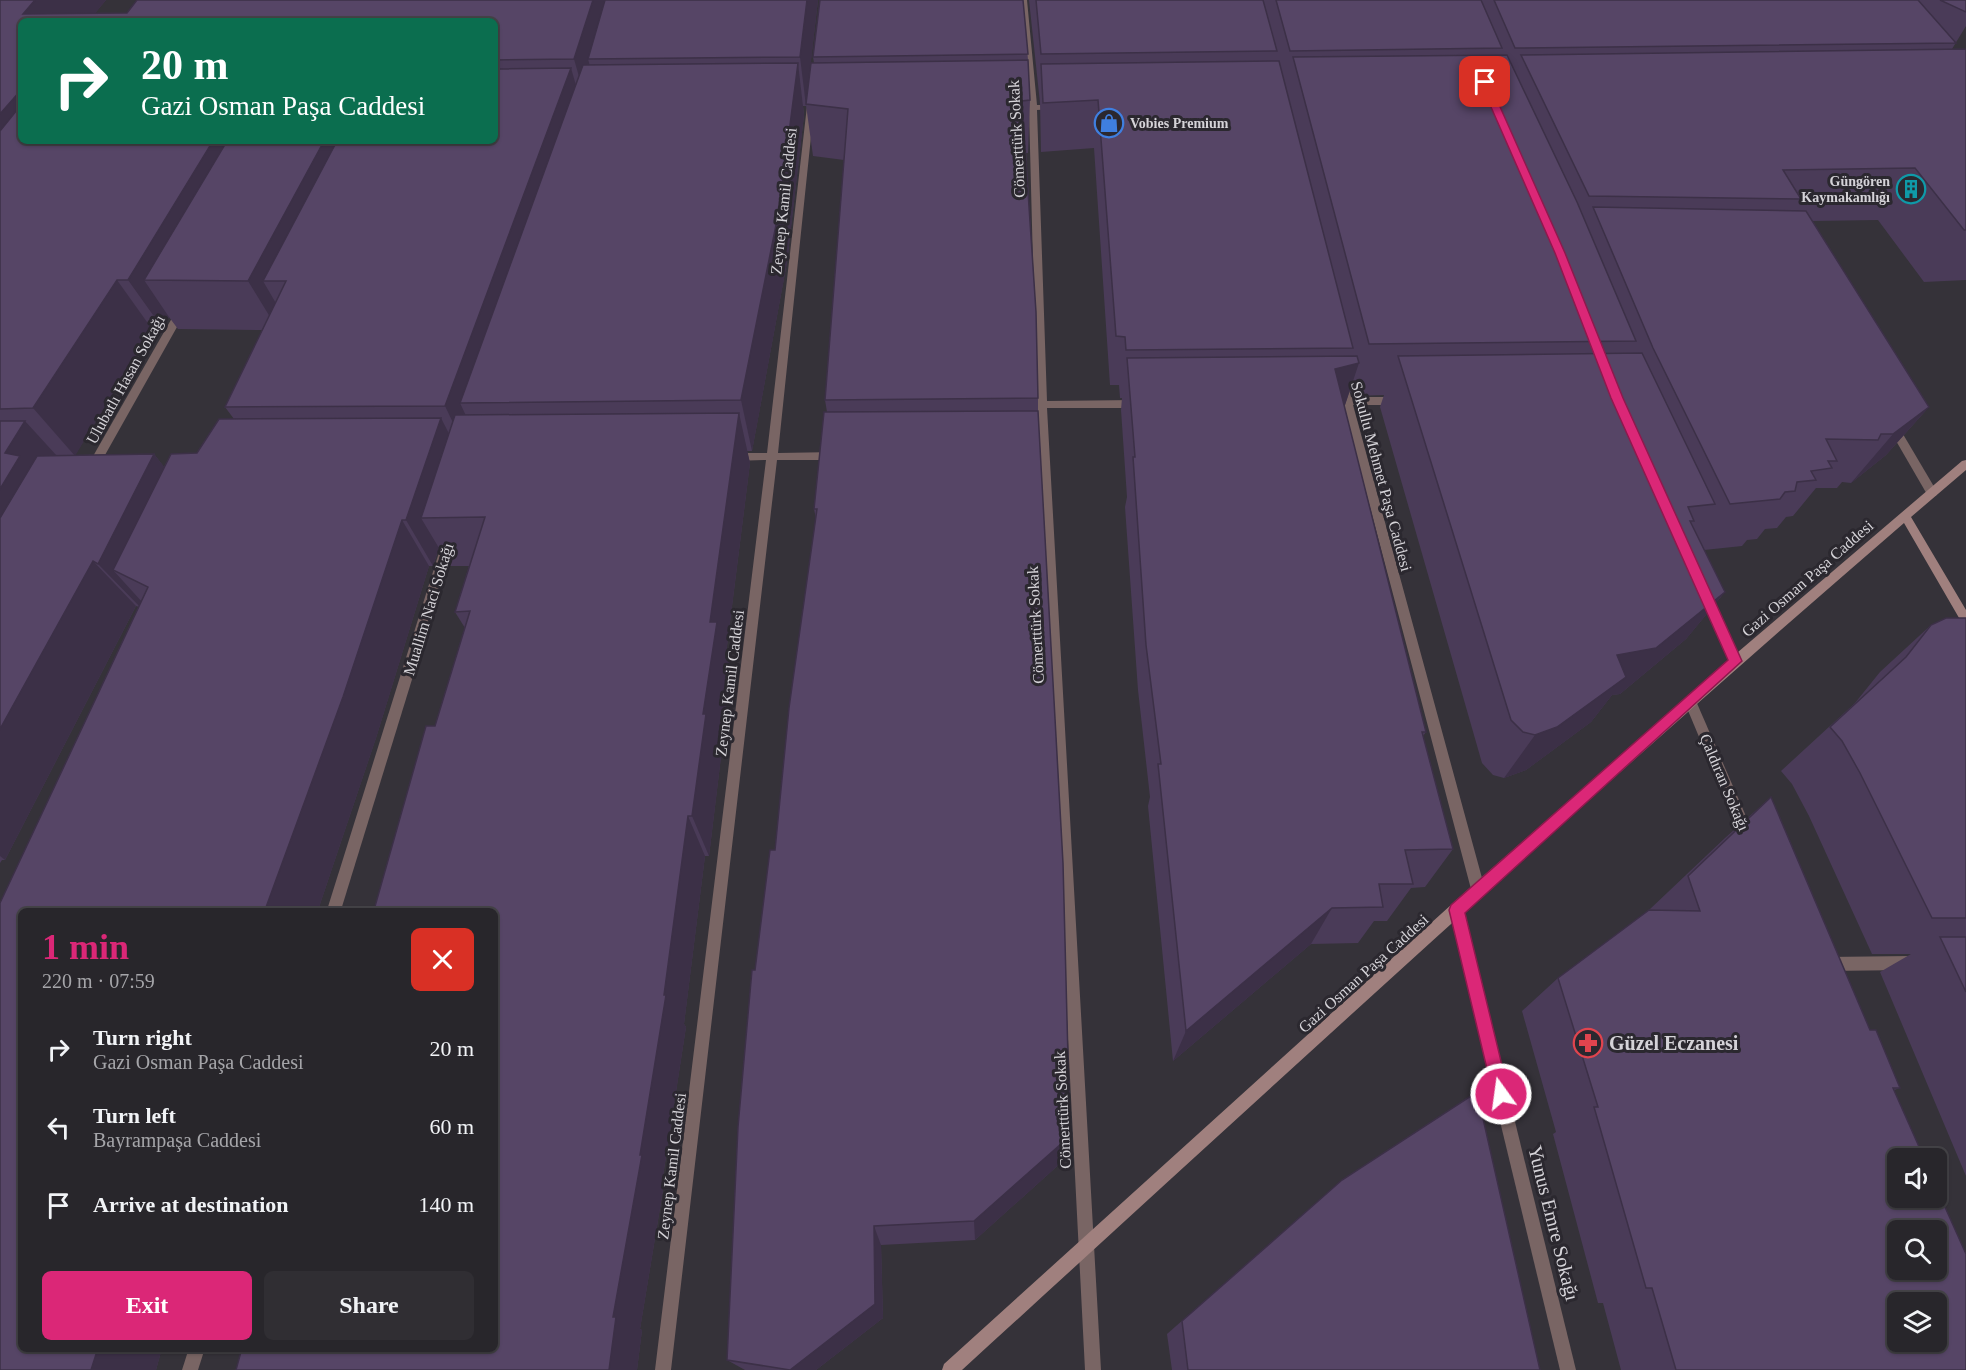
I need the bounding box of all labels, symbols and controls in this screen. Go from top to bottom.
icon: right [42,42,120,120]
text: 20 m [141,42,229,88]
pin [1459,56,1510,107]
icon: arrive [1468,65,1501,98]
street label: Cömerttürk Sokak [1005,80,1028,198]
text: Gazi Osman Paşa Caddesi [141,91,425,121]
shop icon: Vobies Premium [1093,107,1125,139]
place label: Vobies Premium [1130,116,1229,131]
street label: Zeynep Kamil Caddesi [767,126,801,275]
building icon: Güngören Kaymakamlığı [1895,173,1927,205]
place label: Güngören Kaymakamlığı [1801,174,1890,205]
street label: Ulubatlı Hasan Sokağı [83,311,169,447]
street label: Sokullu Mehmet Paşa Caddesi [1347,379,1415,574]
street label: Gazi Osman Paşa Caddesi [1738,516,1878,641]
street label: Muallim Naci Sokağı [400,540,458,678]
street label: Cömerttürk Sokak [1024,566,1047,684]
street label: Zeynep Kamil Caddesi [712,608,748,757]
street label: Çaldıran Sokağı [1696,731,1753,834]
street label: Gazi Osman Paşa Caddesi [1295,910,1433,1037]
text: 1 min [42,927,129,967]
button: close [411,928,474,991]
text: 220 m · 07:59 [42,970,155,992]
text: Turn right [93,1025,192,1050]
pharmacy icon: Güzel Eczanesi [1572,1027,1604,1059]
place label: Güzel Eczanesi [1609,1032,1739,1054]
icon: right [42,1033,75,1066]
text: 20 m [429,1036,474,1061]
text: Gazi Osman Paşa Caddesi [93,1051,304,1073]
street label: Cömerttürk Sokak [1051,1051,1074,1169]
position arrow [1469,1062,1533,1126]
street label: Zeynep Kamil Caddesi [654,1091,690,1240]
text: Turn left [93,1103,176,1128]
icon: left [42,1111,75,1144]
text: 60 m [429,1114,474,1139]
text: Bayrampaşa Caddesi [93,1129,261,1151]
street label: Yunus Emre Sokağı [1523,1143,1584,1303]
map controls [1887,1148,1947,1352]
button: sound [1887,1148,1947,1208]
icon: arrive [42,1189,75,1222]
text: Arrive at destination [93,1192,289,1217]
text: 140 m [418,1192,474,1217]
button: search [1887,1220,1947,1280]
button: Exit [42,1271,252,1340]
button: Share [264,1271,474,1340]
button: layers [1887,1292,1947,1352]

